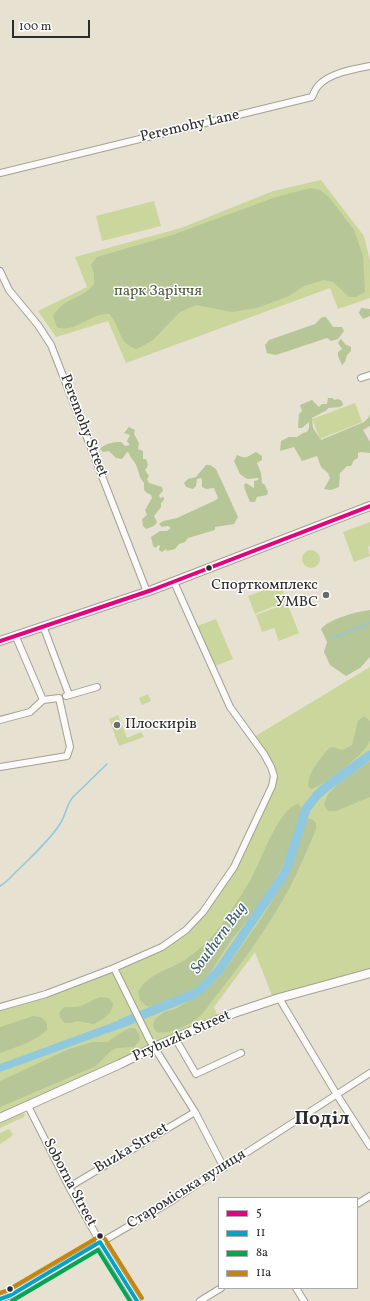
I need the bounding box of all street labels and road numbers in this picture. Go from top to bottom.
street label: Peremohy Lane [139,107,241,147]
street label: Peremohy Street [55,372,111,480]
street label: Prybuzka Street [130,1007,234,1067]
street label: Buzka Street [92,1120,172,1178]
street label: Soborna Street [38,1136,100,1230]
street label: Староміська вулиця [124,1146,250,1234]

